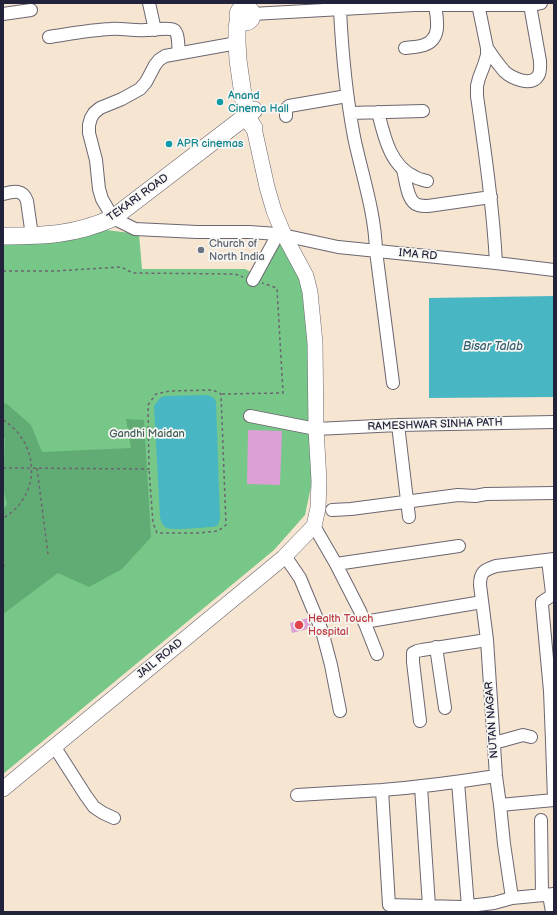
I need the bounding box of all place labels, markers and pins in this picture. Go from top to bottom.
place label: Anand Cinema Hall [228,89,289,115]
marker: Anand Cinema Hall [215,97,225,107]
place label: APR cinemas [177,137,243,151]
marker: APR cinemas [164,139,174,149]
place label: Church of North India [209,237,265,263]
marker: Church of North India [196,245,206,255]
place label: Health Touch Hospital [308,612,373,638]
marker: Health Touch Hospital [293,619,305,631]

